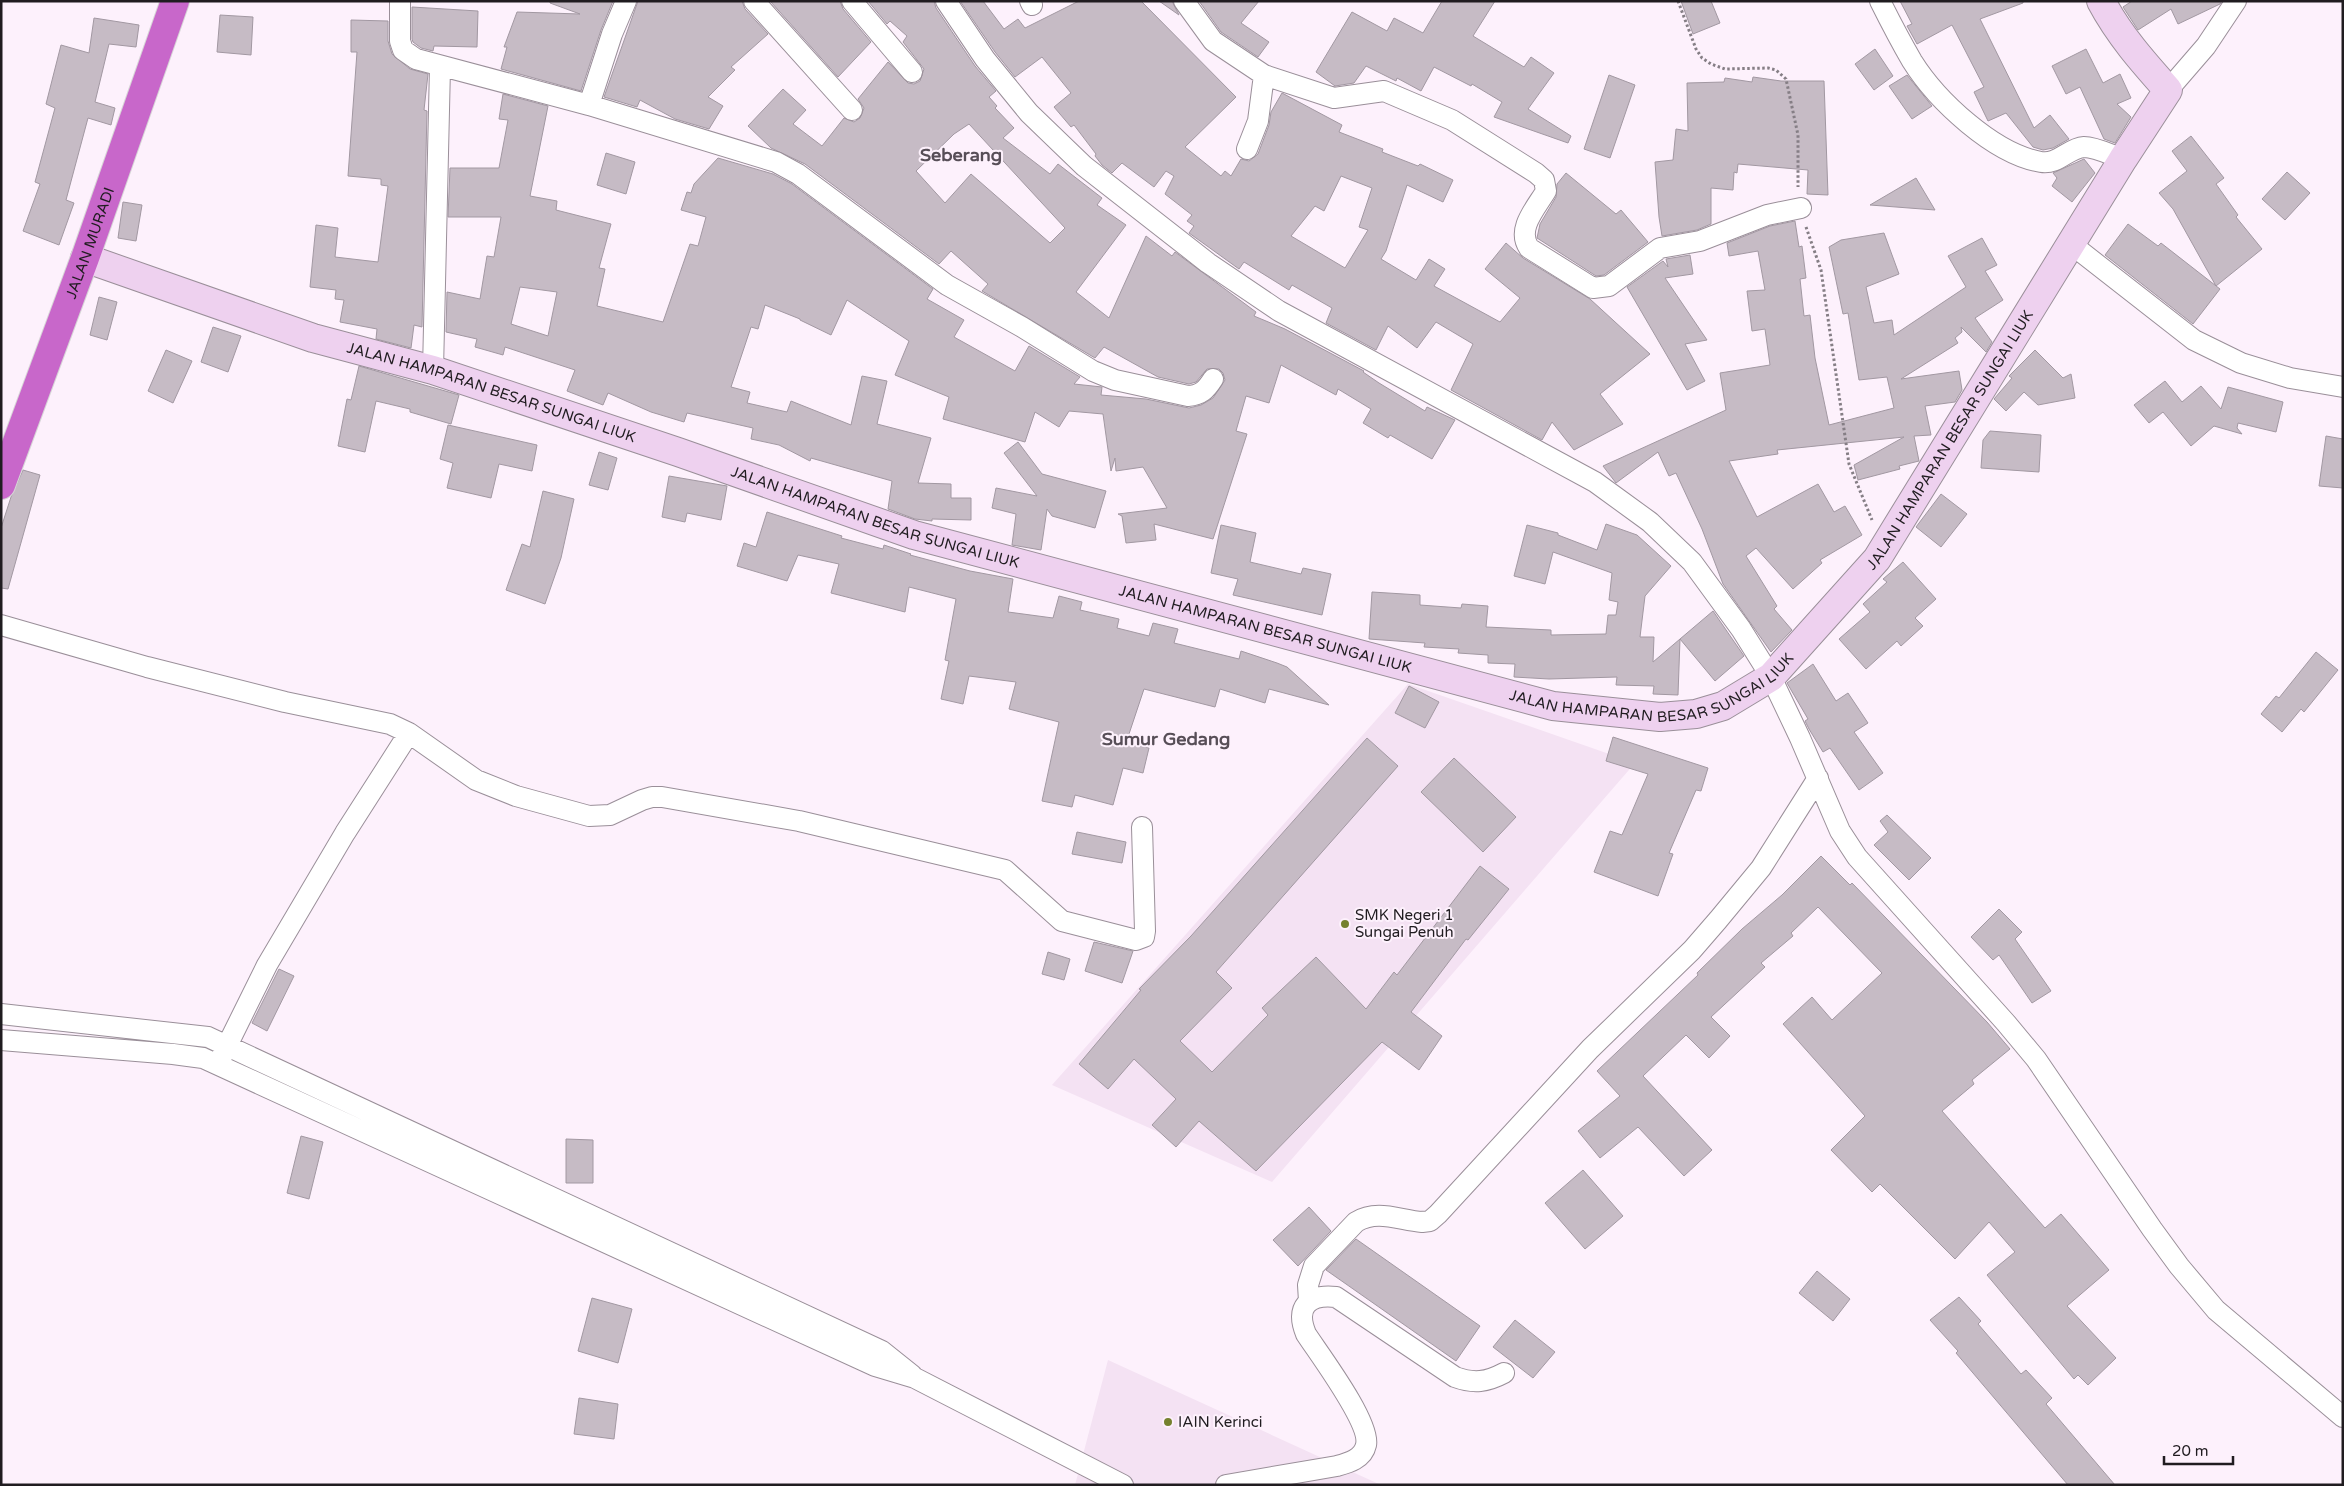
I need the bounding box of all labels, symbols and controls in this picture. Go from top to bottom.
district label: Seberang [920,144,1002,166]
street label: JALAN MURADI [62,185,118,301]
street label: JALAN HAMPARAN BESAR SUNGAI LIUK [1863,307,2037,573]
street label: JALAN HAMPARAN BESAR SUNGAI LIUK [345,338,638,446]
street label: JALAN HAMPARAN BESAR SUNGAI LIUK [729,462,1021,572]
street label: JALAN HAMPARAN BESAR SUNGAI LIUK [1117,581,1413,677]
street label: JALAN HAMPARAN BESAR SUNGAI LIUK [1507,649,1797,726]
district label: Sumur Gedang [1102,728,1230,750]
place label: SMK Negeri 1 Sungai Penuh [1355,906,1454,941]
marker: SMK Negeri 1 Sungai Penuh [1339,918,1351,930]
place label: IAIN Kerinci [1178,1413,1263,1431]
marker: IAIN Kerinci [1162,1416,1174,1428]
scale bar [2164,1434,2233,1466]
text: 20 m [2172,1442,2209,1460]

